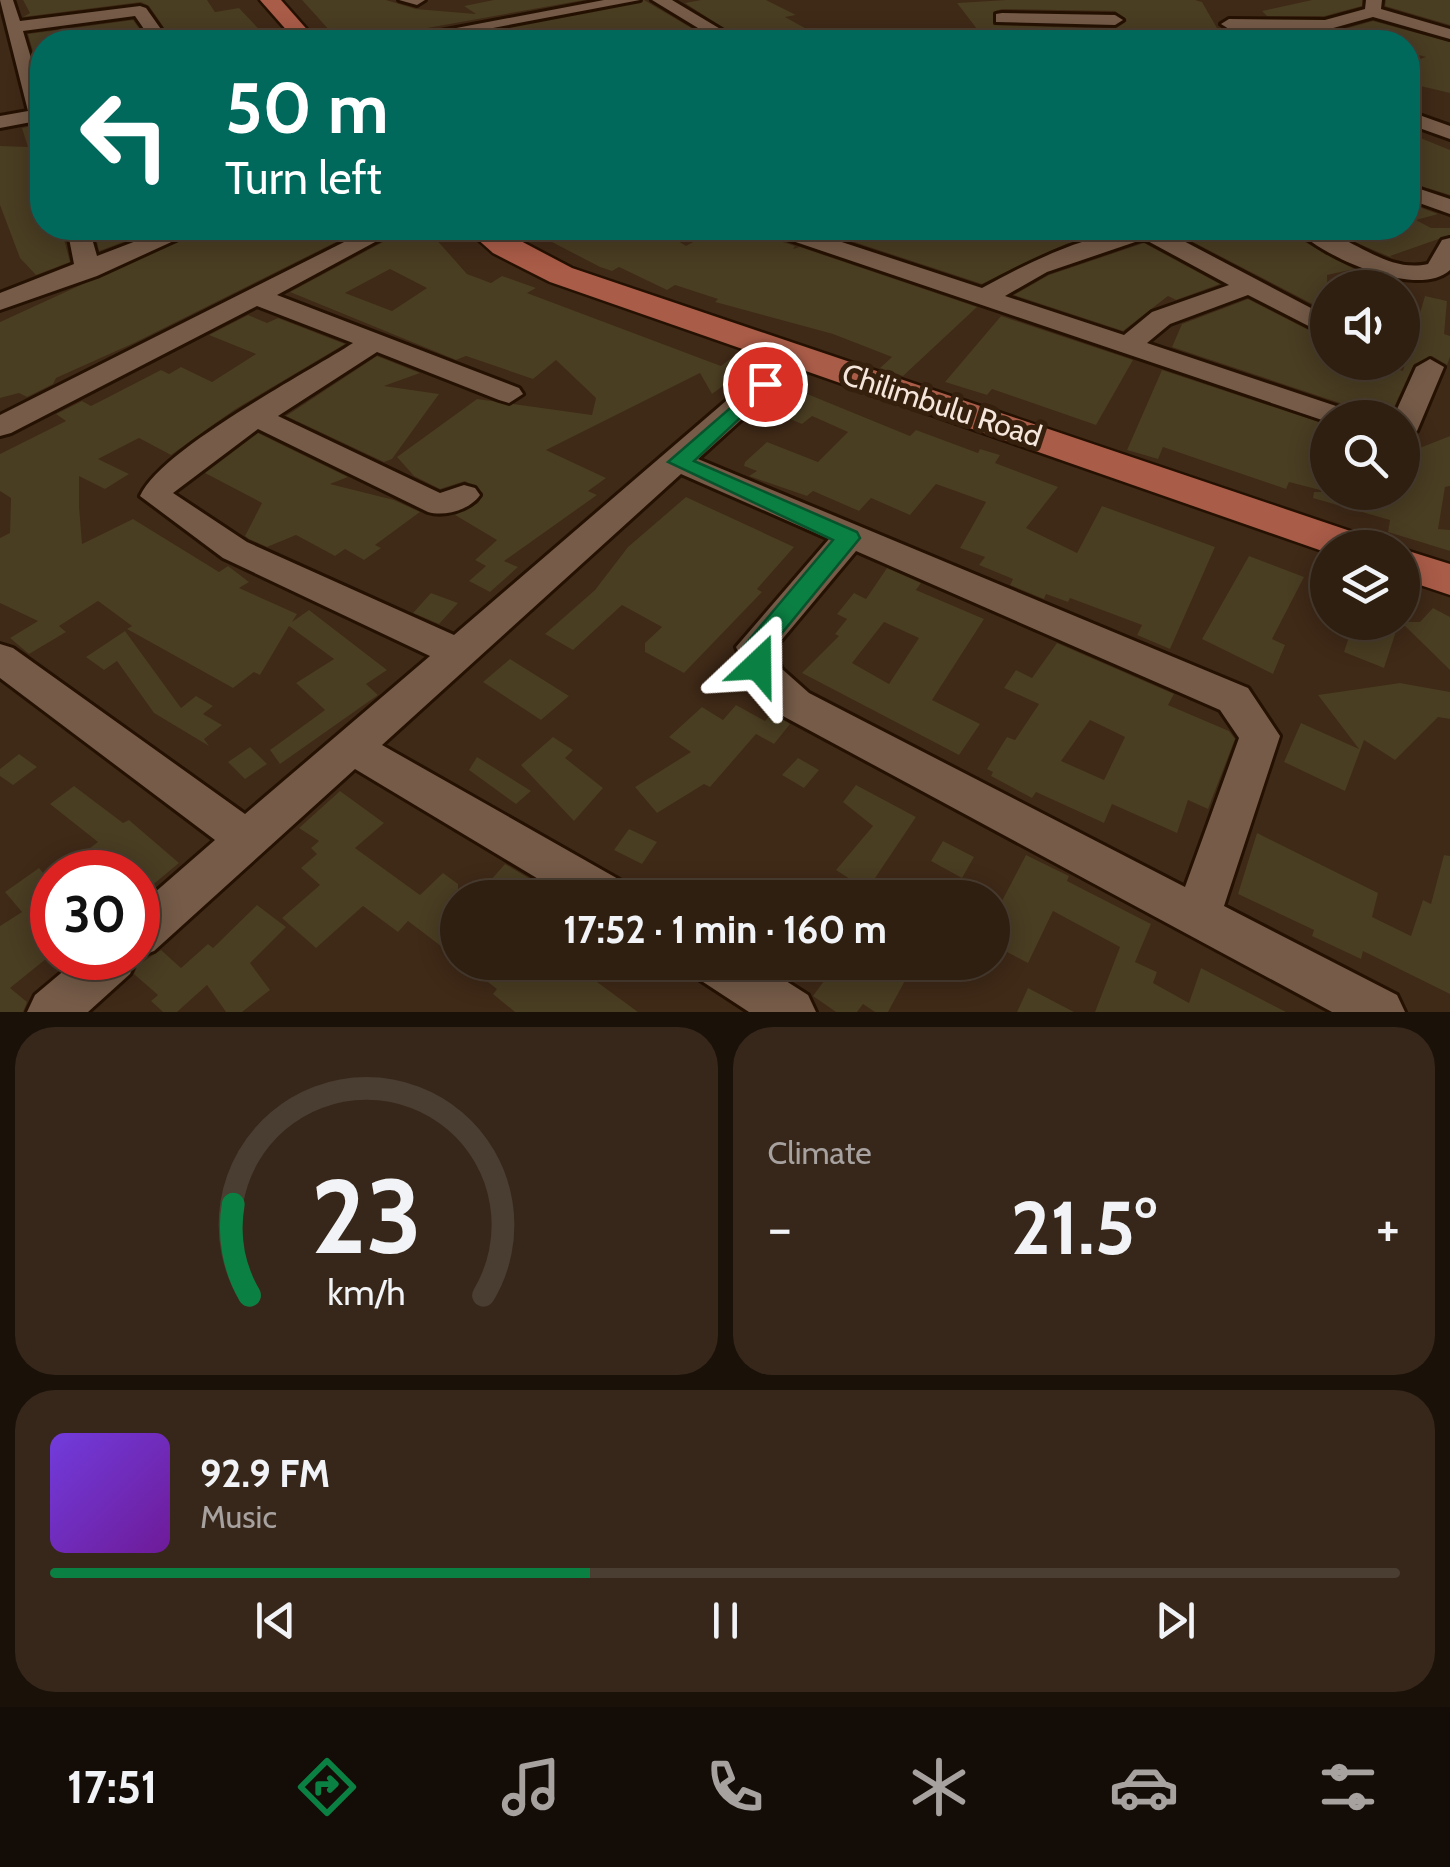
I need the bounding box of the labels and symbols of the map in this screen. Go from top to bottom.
pin [723,342,808,427]
street label: Chilimbulu Road [837,355,1047,455]
position arrow [706,613,810,717]
speed limit sign: 30 [30,850,160,980]

